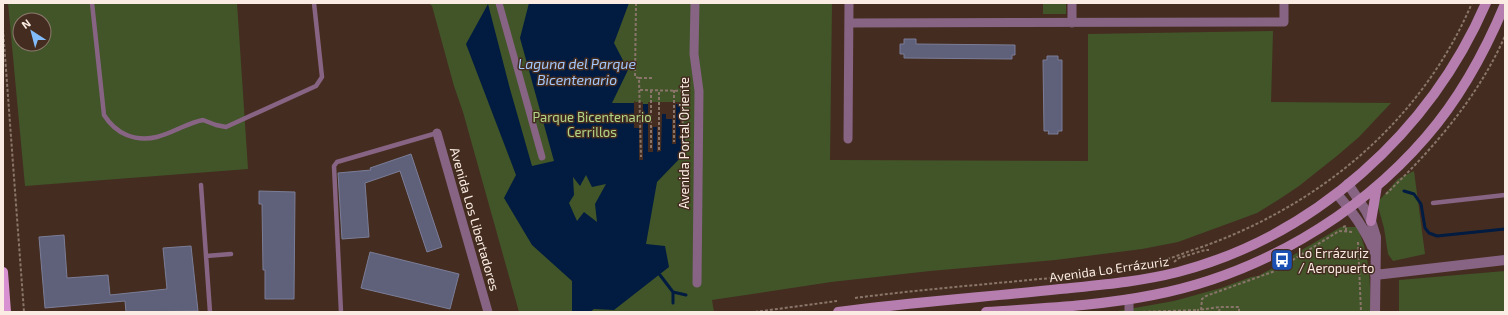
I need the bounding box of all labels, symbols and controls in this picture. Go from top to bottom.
north arrow [12,12,52,52]
text: N [19,16,33,31]
water label: Laguna del Parque Bicentenario [518,55,636,88]
street label: Avenida Portal Oriente [676,77,692,209]
park label: Parque Bicentenario Cerrillos [532,109,652,140]
street label: Avenida Los Libertadores [447,145,503,293]
place label: Lo Errázuriz / Aeropuerto [1298,245,1374,276]
bus stop icon: Lo Errázuriz / Aeropuerto [1269,247,1295,273]
street label: Avenida Lo Errázuriz [1048,253,1170,285]

